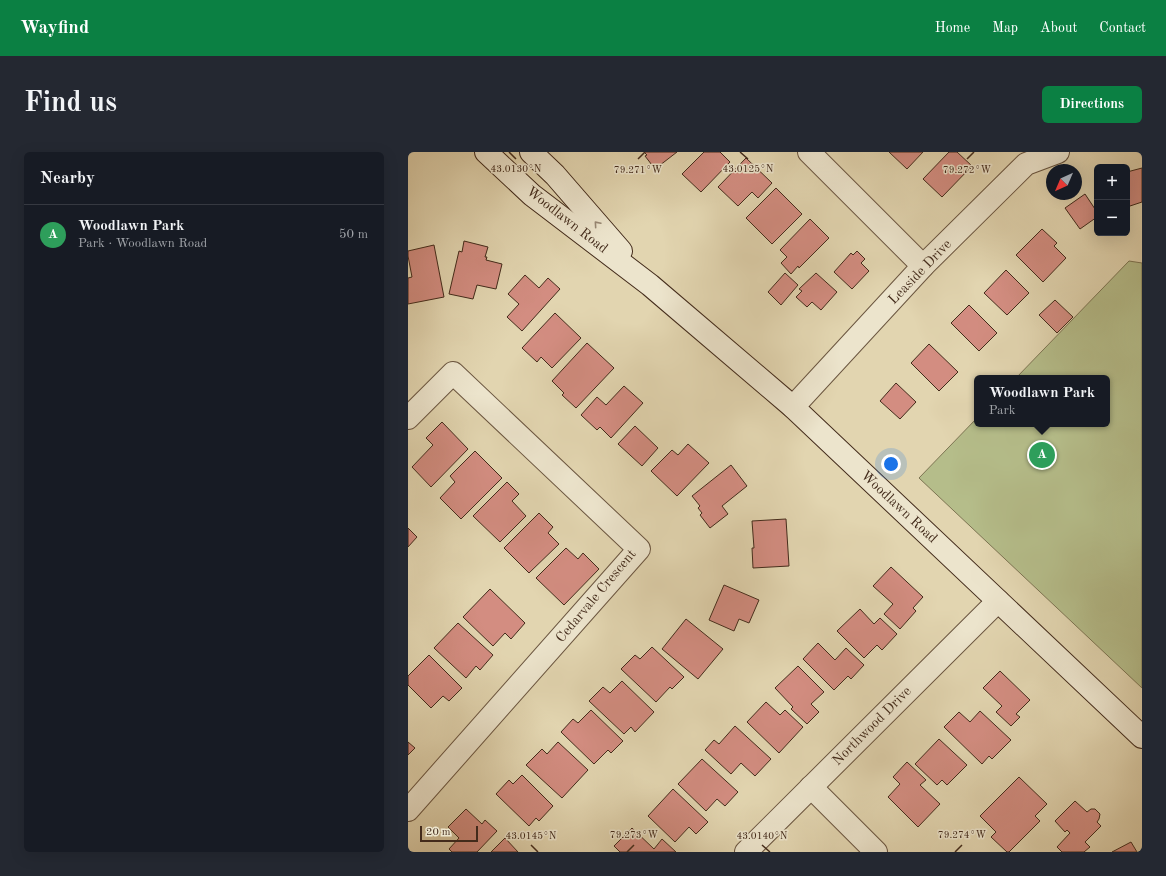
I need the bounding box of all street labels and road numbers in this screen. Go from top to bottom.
street label: Woodlawn Road [524,184,610,256]
street label: Leaside Drive [886,237,954,307]
street label: Woodlawn Road [858,468,940,546]
street label: Cedarvale Crescent [553,547,639,645]
street label: Northwood Drive [830,684,914,768]

